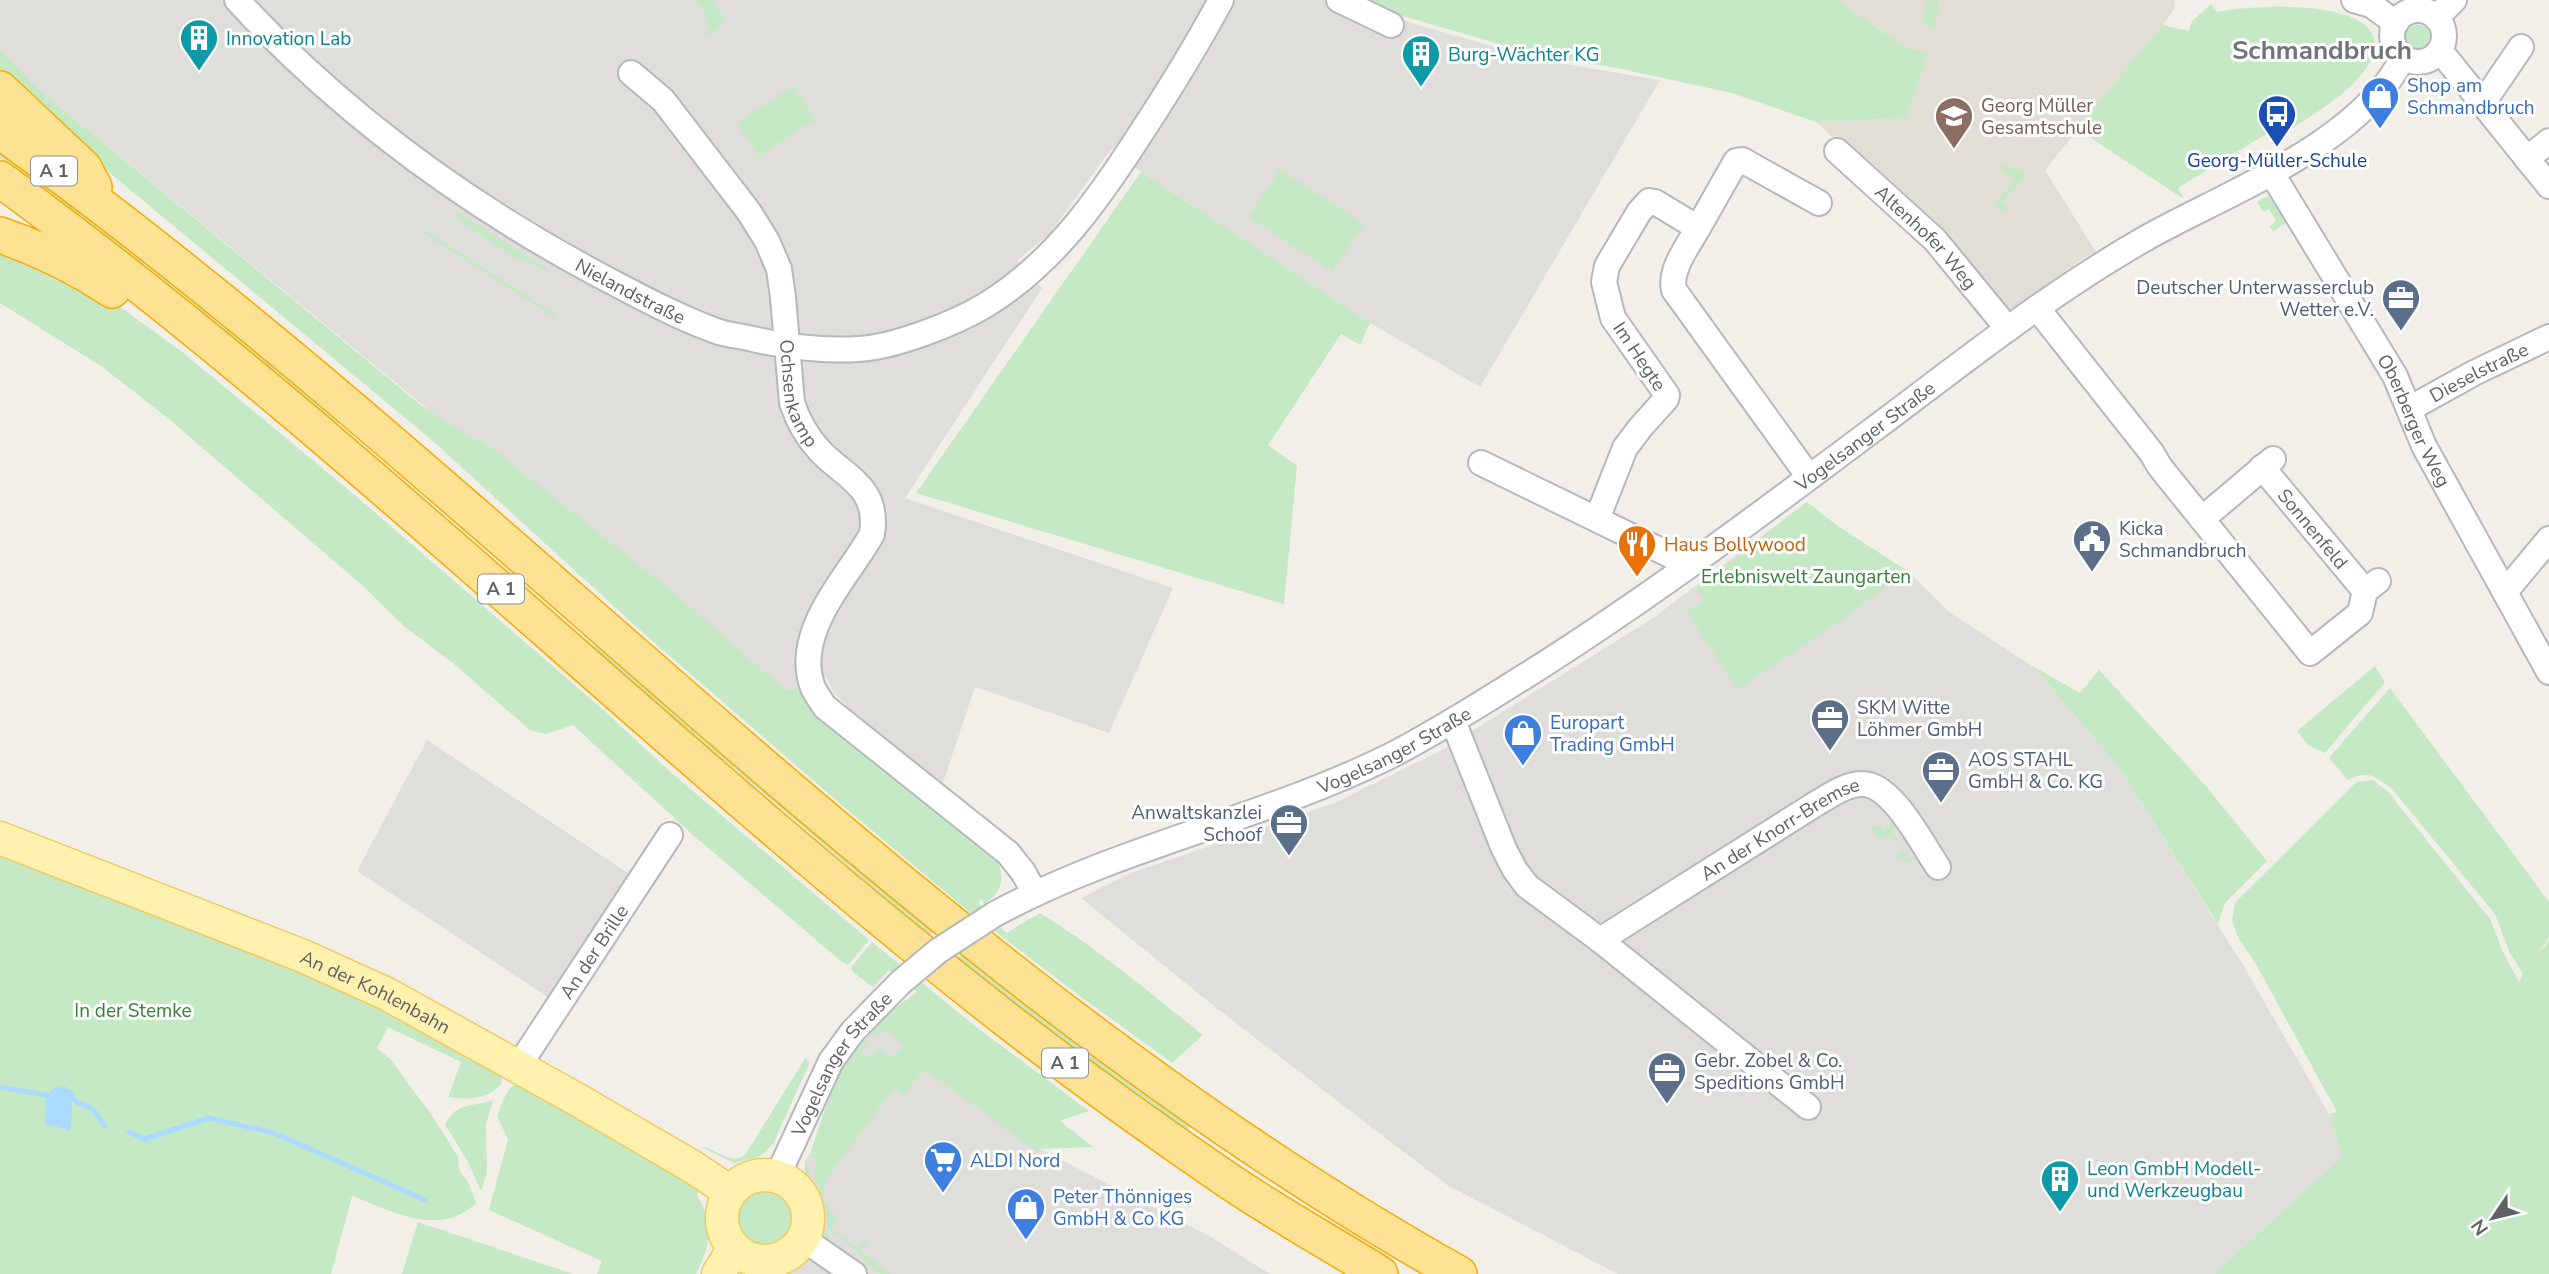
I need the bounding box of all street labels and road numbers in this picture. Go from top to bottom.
road number: A 1 [31,156,77,186]
street label: Altenhofer Weg [1869,179,1982,295]
street label: Nielandstraße [570,253,689,331]
street label: Im Hegte [1606,317,1672,396]
street label: Dieselstraße [2425,337,2533,409]
street label: Ochsenkamp [773,338,824,453]
street label: Oberberger Weg [2371,349,2456,492]
street label: Vogelsanger Straße [1789,375,1941,498]
street label: Sonnenfeld [2271,483,2354,575]
road number: A 1 [478,574,524,604]
street label: Vogelsanger Straße [1313,701,1476,801]
street label: An der Knorr-Bremse [1696,772,1862,887]
street label: An der Brille [554,900,635,1004]
street label: An der Kohlenbahn [296,944,455,1041]
street label: Vogelsanger Straße [785,987,898,1142]
road number: A 1 [1042,1048,1088,1078]

